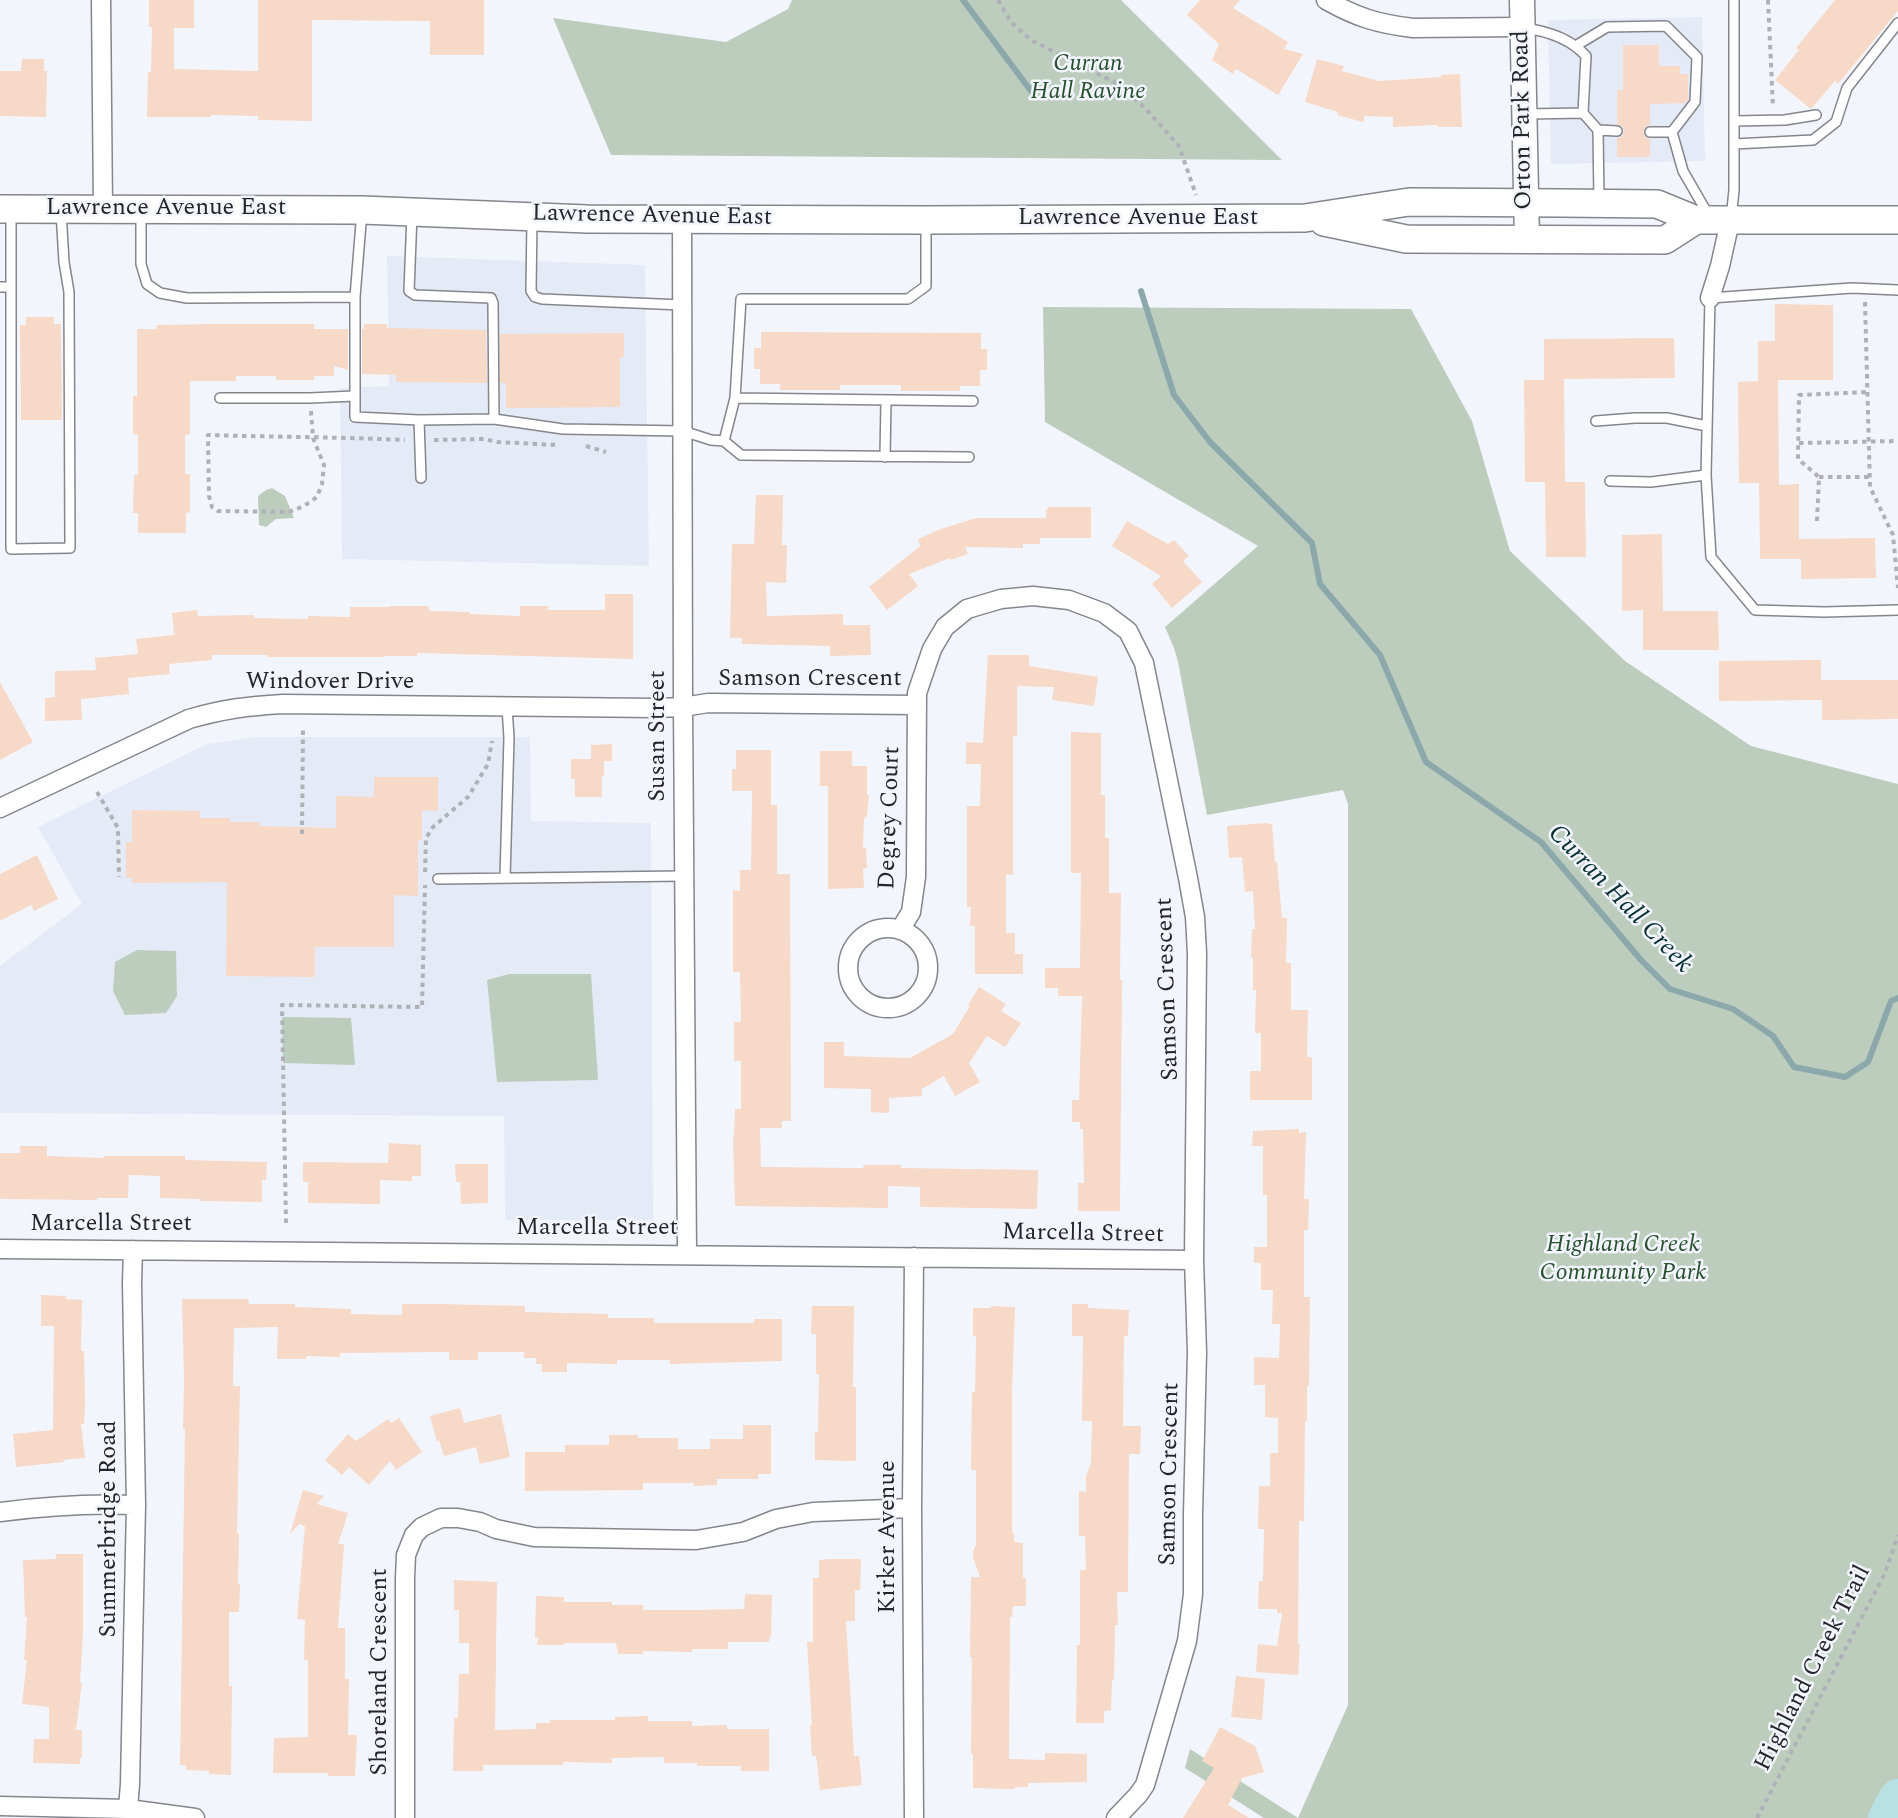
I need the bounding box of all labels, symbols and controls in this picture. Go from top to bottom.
street label: Orton Park Road [1508,30,1540,210]
park label: Curran Hall Ravine [1030,51,1146,107]
street label: Lawrence Avenue East [46,195,286,223]
street label: Lawrence Avenue East [532,201,772,233]
street label: Lawrence Avenue East [1018,205,1258,233]
street label: Samson Crescent [718,666,902,694]
street label: Windover Drive [246,669,414,697]
street label: Susan Street [645,670,673,802]
street label: Degrey Court [874,746,908,890]
water label: Curran Hall Creek [1540,819,1698,981]
street label: Samson Crescent [1151,897,1187,1081]
street label: Marcella Street [30,1211,192,1239]
street label: Marcella Street [516,1215,678,1243]
street label: Marcella Street [1002,1219,1164,1251]
park label: Highland Creek Community Park [1540,1232,1706,1288]
street label: Samson Crescent [1155,1382,1187,1566]
street label: Summerbridge Road [96,1420,124,1638]
street label: Kirker Avenue [875,1460,903,1614]
street label: Highland Creek Trail [1750,1561,1878,1777]
street label: Shoreland Crescent [367,1568,395,1776]

